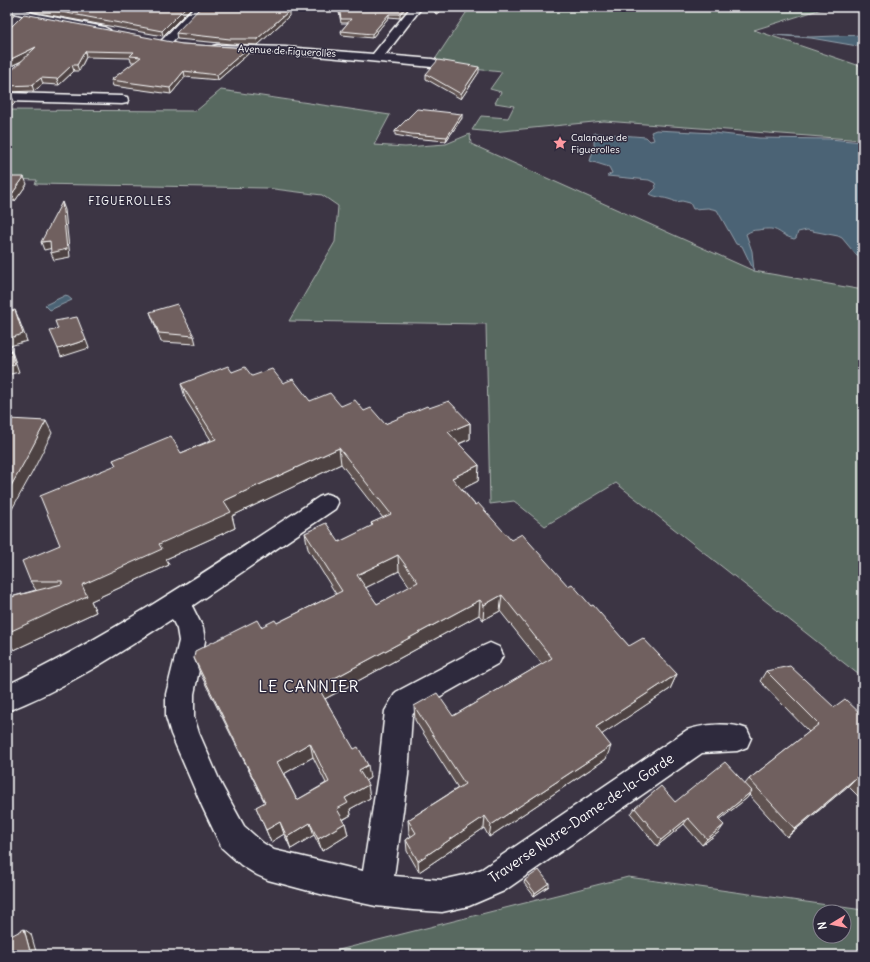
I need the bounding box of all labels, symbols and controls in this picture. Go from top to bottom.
street label: Avenue de Figuerolles [238,42,337,60]
place label: Calanque de Figuerolles [571,131,627,156]
place icon: Calanque de Figuerolles [552,135,568,151]
district label: FIGUEROLLES [88,194,172,208]
district label: LE CANNIER [258,676,360,696]
street label: Traverse Notre-Dame-de-la-Garde [485,749,677,887]
north arrow [812,904,852,944]
text: N [815,921,830,931]

